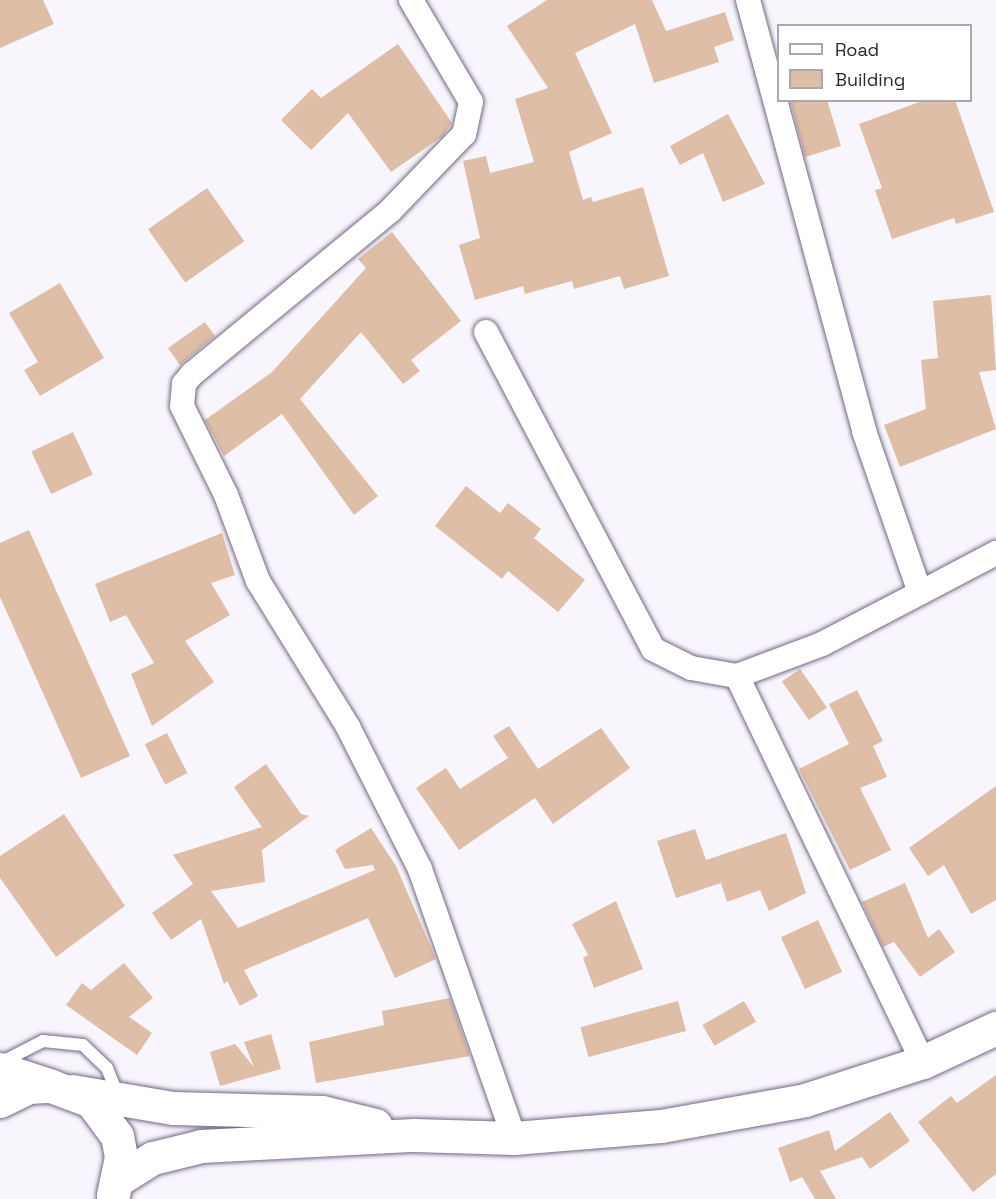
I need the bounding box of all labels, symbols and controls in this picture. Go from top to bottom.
legend [777,24,972,102]
text: Road [835,38,879,61]
text: Building [835,68,905,91]

